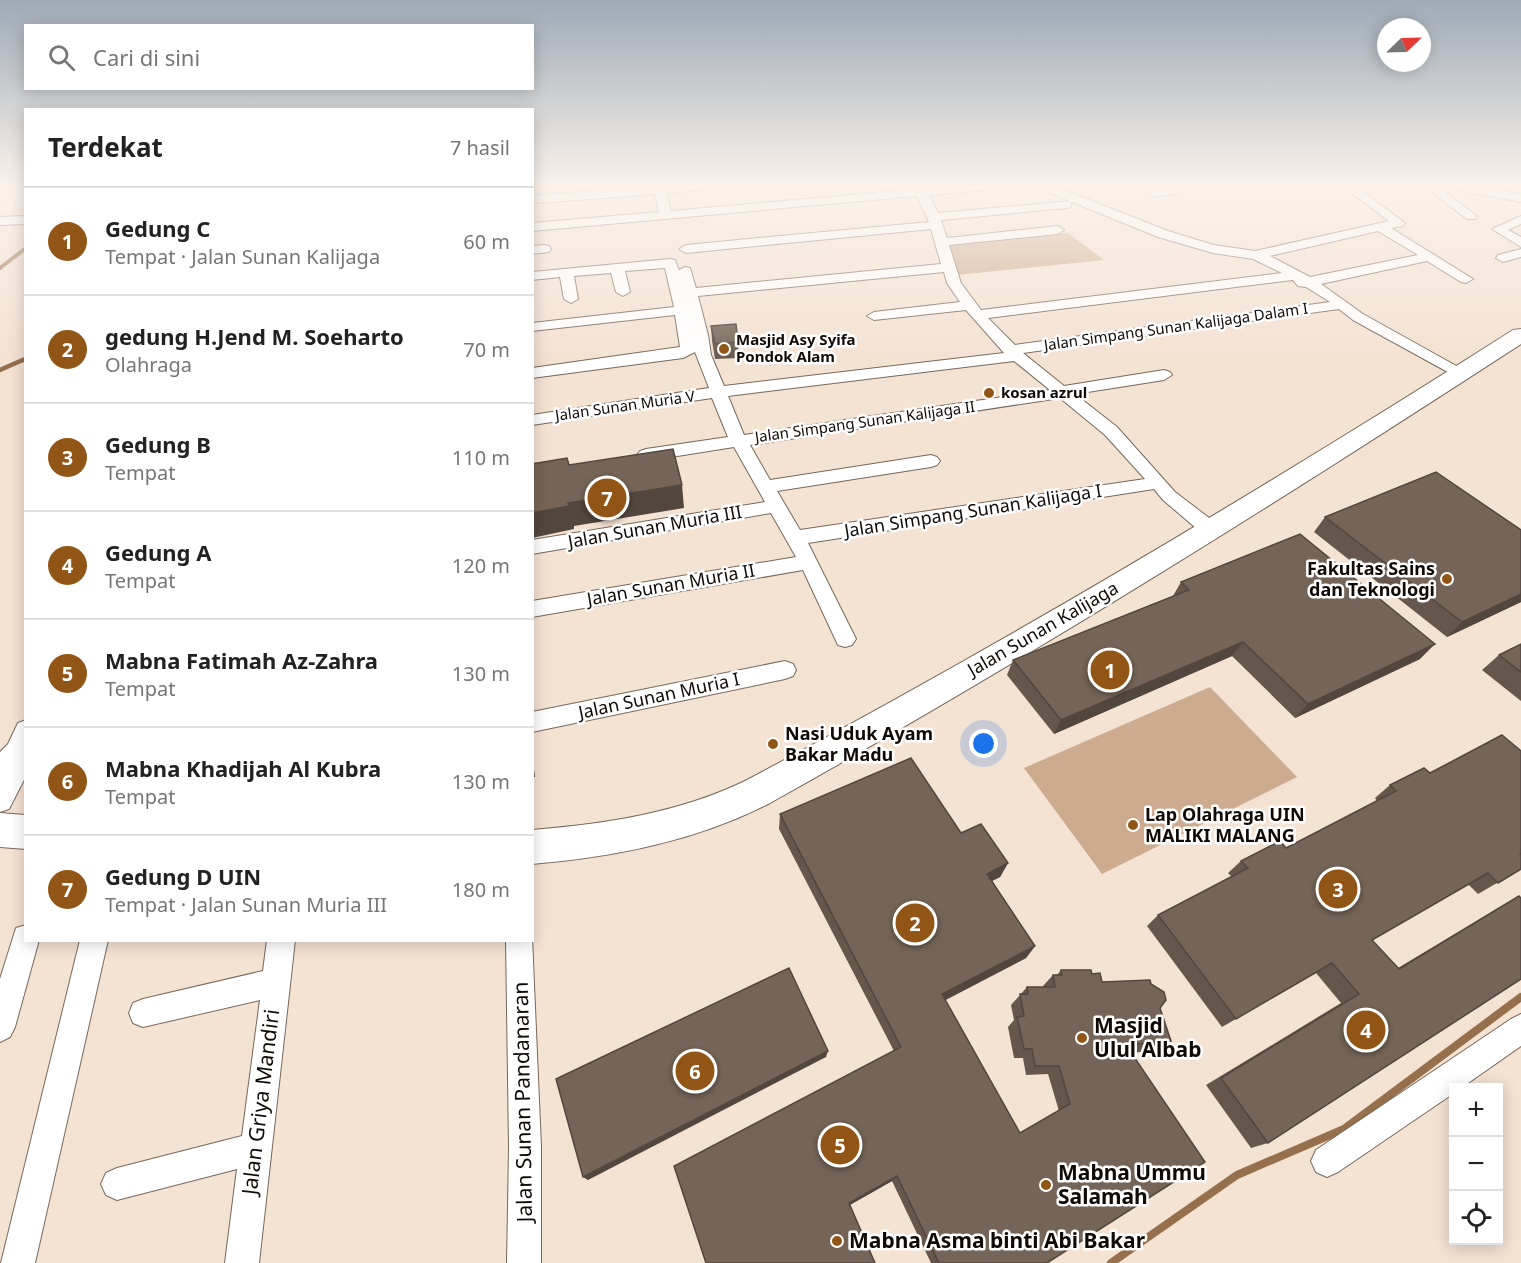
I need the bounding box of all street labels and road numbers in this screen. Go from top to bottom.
street label: Jalan Simpang Sunan Kalijaga Dalam I [1041,298,1309,355]
street label: Jalan Sunan Muria V [552,385,696,425]
street label: Jalan Simpang Sunan Kalijaga II [752,396,976,447]
street label: Jalan Simpang Sunan Kalijaga I [840,478,1103,543]
street label: Jalan Sunan Muria III [564,499,744,553]
street label: Jalan Sunan Muria II [583,557,757,611]
street label: Jalan Sunan Kalijaga [961,575,1122,682]
street label: Jalan Sunan Muria I [574,666,741,724]
street label: Jalan Sunan Pandanaran [506,981,538,1225]
street label: Jalan Griya Mandiri [234,1008,285,1198]

